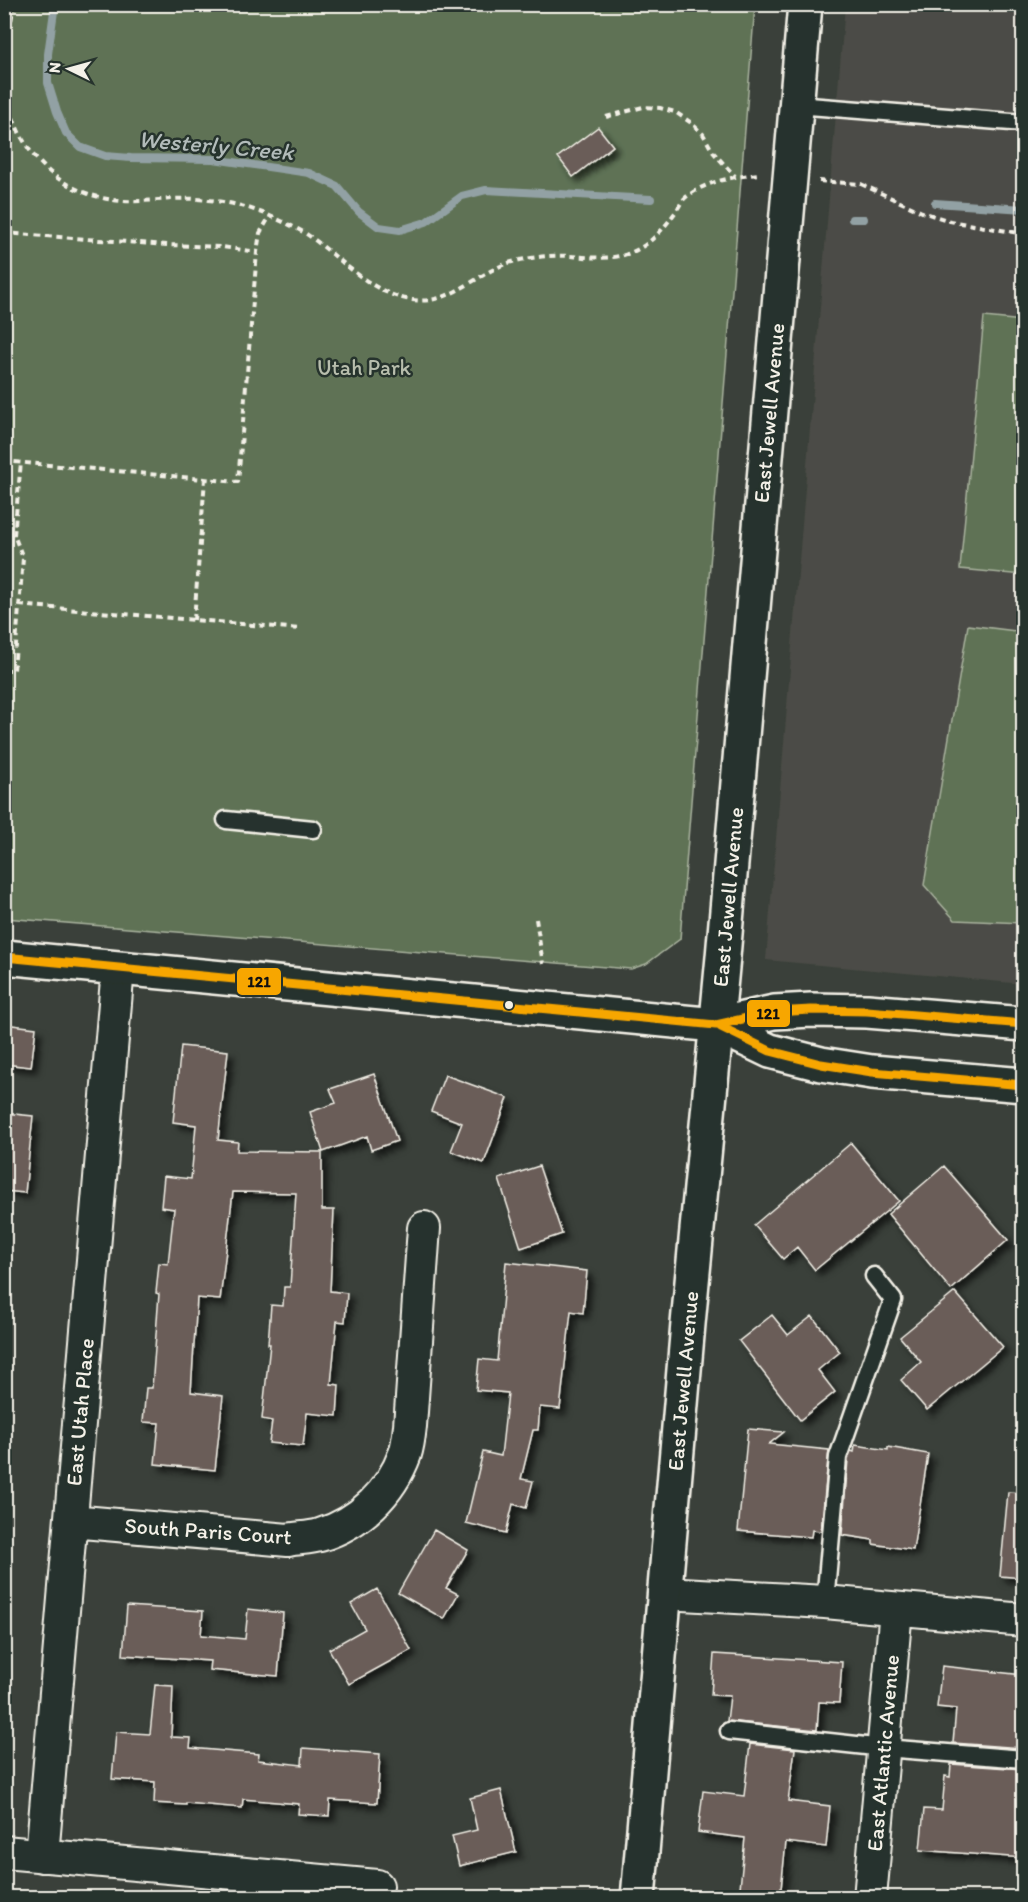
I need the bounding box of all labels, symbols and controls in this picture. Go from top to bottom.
north arrow [39,39,99,99]
text: N [45,62,64,74]
water label: Westerly Creek [137,124,296,166]
street label: East Jewell Avenue [748,322,790,504]
park label: Utah Park [317,354,412,381]
street label: East Jewell Avenue [707,806,749,988]
line badge: 121 [236,967,282,996]
text: 121 [247,972,271,991]
unlabelled marker [503,999,515,1011]
line badge: 121 [746,999,791,1028]
text: 121 [756,1004,780,1023]
street label: East Jewell Avenue [662,1290,704,1472]
street label: East Utah Place [60,1337,100,1487]
street label: South Paris Court [124,1512,292,1550]
street label: East Atlantic Avenue [861,1653,905,1853]

